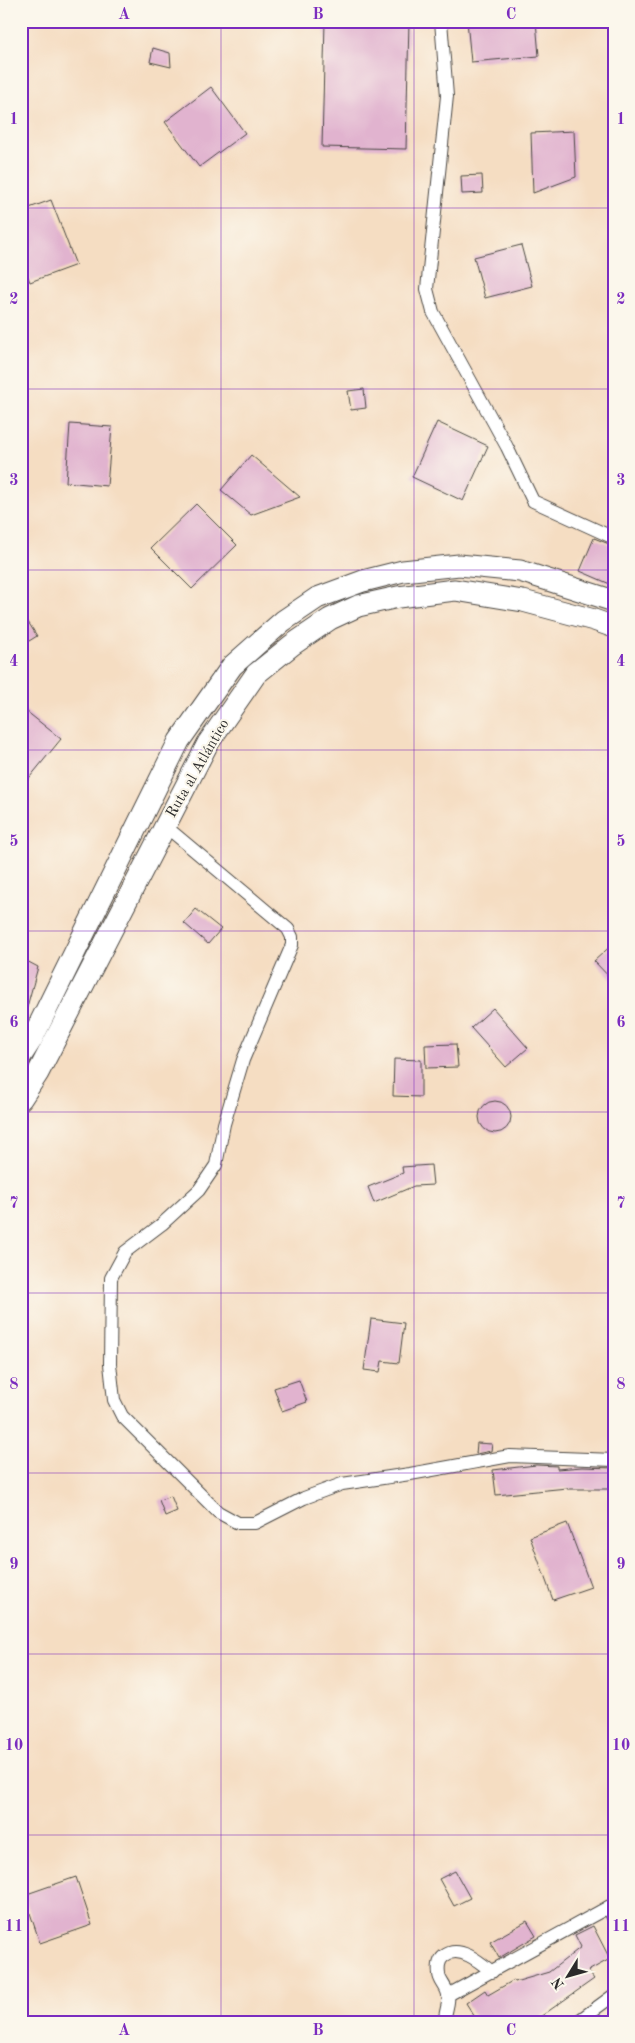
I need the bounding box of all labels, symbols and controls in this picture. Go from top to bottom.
text: A [118,7,130,23]
text: B [312,7,324,23]
text: C [506,7,516,23]
text: 1 [9,112,19,128]
text: 1 [616,112,626,128]
text: 2 [9,292,19,308]
text: 2 [616,292,626,308]
text: 3 [9,473,19,489]
text: 3 [616,473,626,489]
text: 4 [9,654,19,670]
text: 4 [616,654,626,670]
street label: Ruta al Atlántico [164,717,233,820]
text: 5 [9,834,19,850]
text: 5 [616,834,626,850]
text: 6 [9,1015,19,1031]
text: 6 [616,1015,626,1031]
text: 7 [9,1196,19,1212]
text: 7 [616,1196,626,1212]
text: 8 [9,1377,19,1393]
text: 8 [616,1377,626,1393]
text: 9 [9,1557,19,1573]
text: 9 [616,1557,626,1573]
text: 10 [5,1738,23,1754]
text: 10 [612,1738,630,1754]
text: 11 [5,1919,23,1935]
text: 11 [612,1919,630,1935]
north arrow [542,1950,592,2000]
text: N [549,1974,567,1992]
text: A [118,2023,130,2039]
text: B [312,2023,324,2039]
text: C [506,2023,516,2039]

